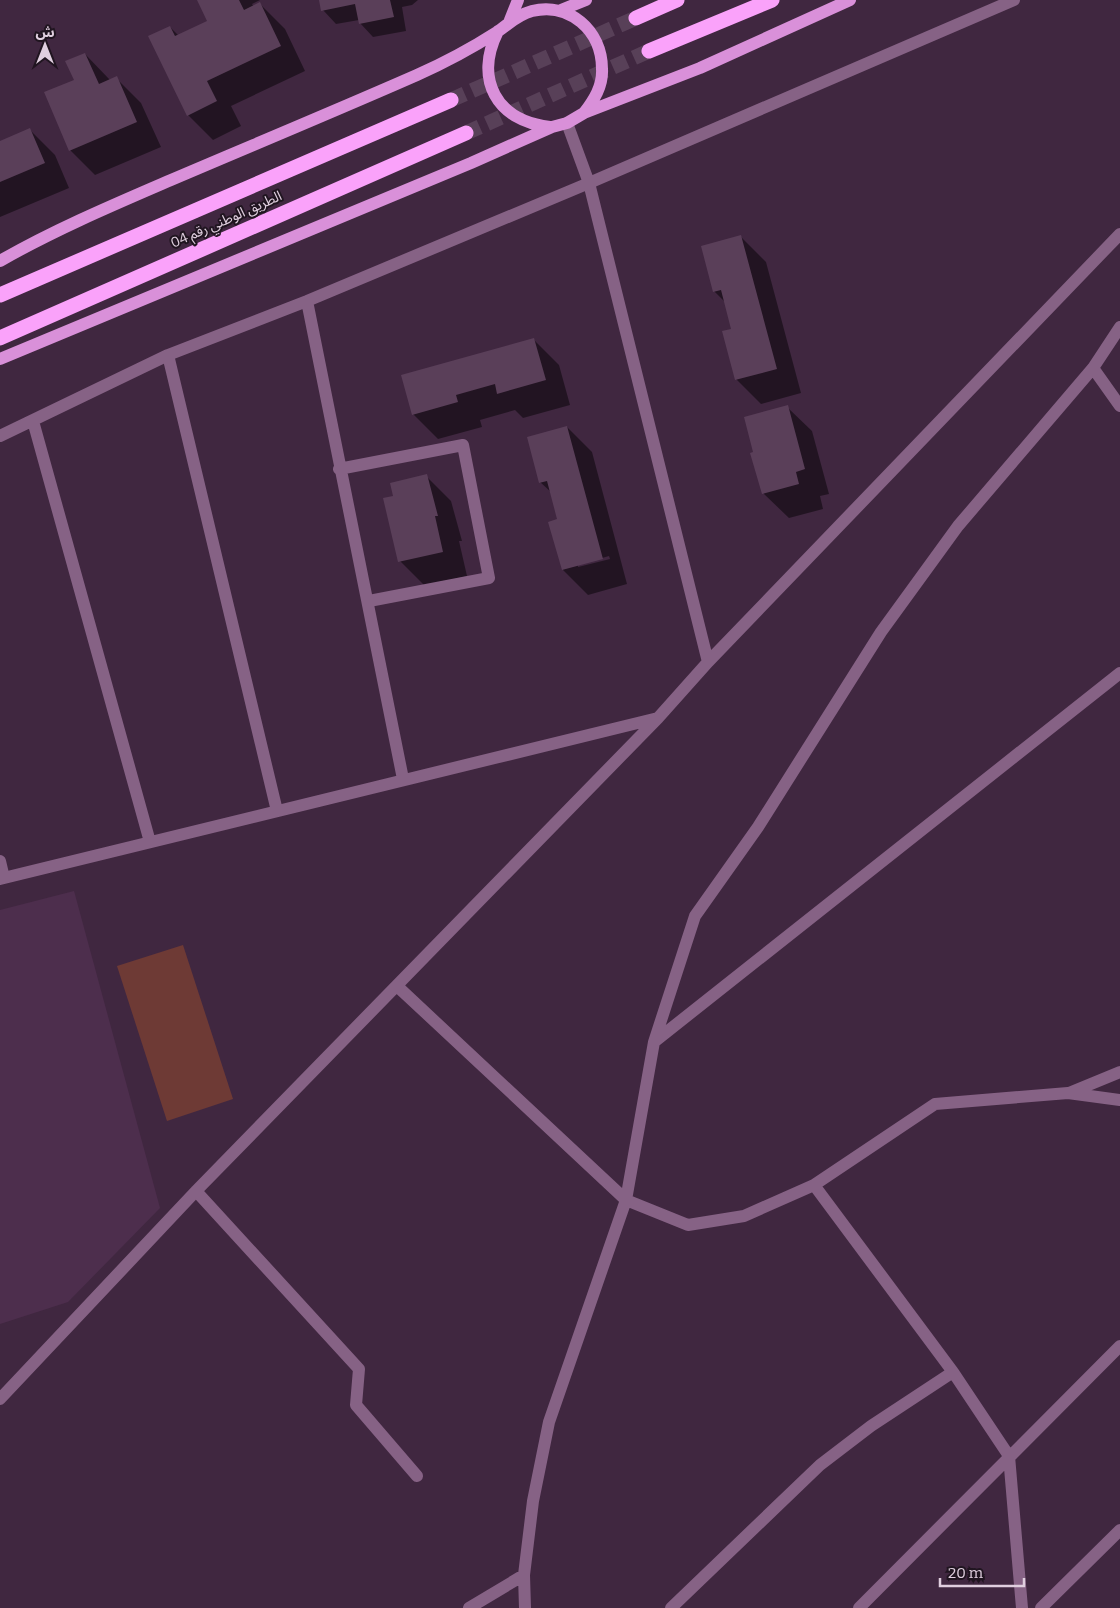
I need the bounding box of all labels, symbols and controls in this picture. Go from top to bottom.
north arrow [20,20,70,70]
text: ش [35,24,55,41]
street label: الطريق الوطني رقم 04 [168,187,285,254]
scale bar [940,1556,1024,1588]
text: 20 m [948,1564,984,1582]

